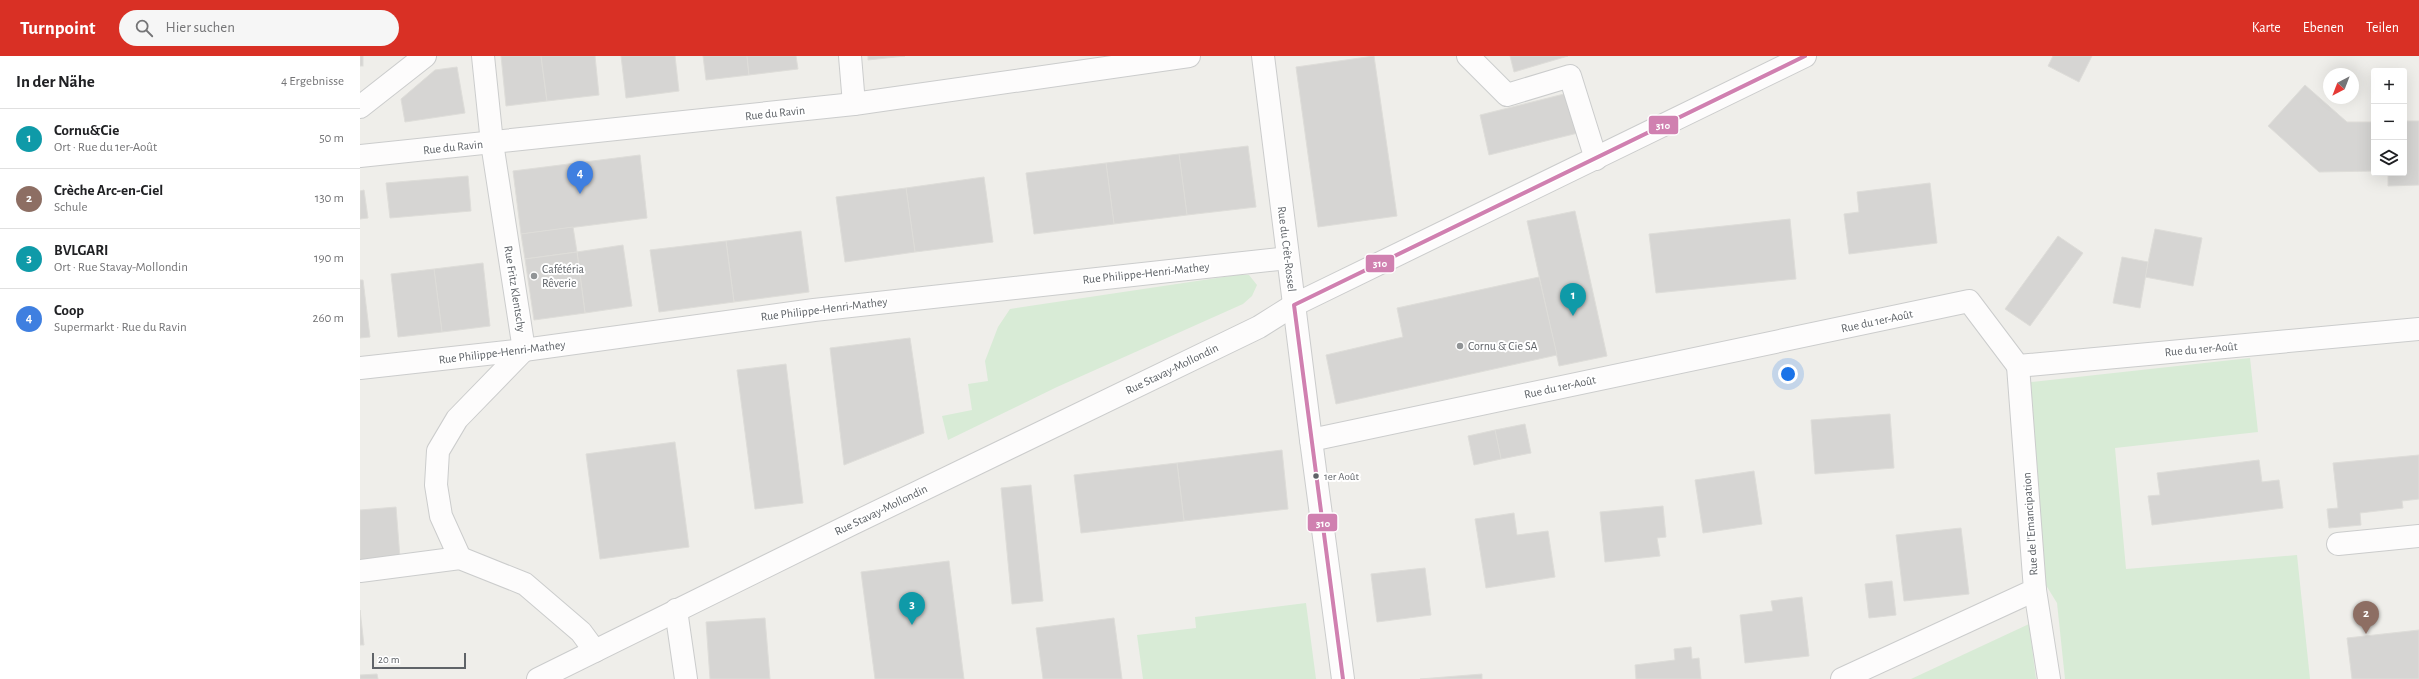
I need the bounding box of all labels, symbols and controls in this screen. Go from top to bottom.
search box [119,10,399,46]
icon: search [133,17,155,39]
text: Turnpoint [20,19,95,38]
text: Hier suchen [165,20,235,35]
text: Karte [2252,21,2281,35]
text: Ebenen [2303,21,2344,35]
text: Teilen [2366,21,2399,35]
north arrow [2323,68,2359,104]
map controls [2371,68,2407,176]
button: + [2371,68,2407,104]
text: In der Nähe [16,73,95,90]
text: 4 Ergebnisse [281,75,344,88]
street label: Rue du Ravin [744,104,806,122]
button: − [2371,104,2407,140]
line badge: 310 [1648,115,1679,135]
text: 310 [1656,120,1670,131]
text: Cornu&Cie [54,123,119,138]
text: 1 [27,132,31,145]
text: 50 m [319,132,344,145]
street label: Rue du Ravin [422,138,484,156]
button: layers [2371,140,2407,176]
text: Ort · Rue du 1er-Août [54,141,157,154]
pin: 4 [567,161,593,194]
text: Crèche Arc-en-Ciel [54,183,163,198]
text: 2 [26,192,32,205]
text: 130 m [315,192,344,205]
text: Schule [54,201,87,214]
street label: Rue du Crêt-Rossel [1276,205,1298,293]
text: BVLGARI [54,243,109,258]
street label: Rue Fritz Klentschy [501,245,528,333]
text: 3 [26,252,32,265]
text: 190 m [314,252,344,265]
line badge: 310 [1365,254,1395,273]
text: 310 [1373,258,1387,269]
street label: Rue Philippe-Henri-Mathey [1082,260,1210,287]
text: Ort · Rue Stavay-Mollondin [54,261,188,274]
place label: Cafétéria Rêverie [542,263,585,289]
marker: Cafétéria Rêverie [529,271,539,281]
pin: 1 [1560,283,1586,316]
street label: Rue Philippe-Henri-Mathey [760,295,888,324]
text: Coop [54,303,84,318]
street label: Rue du 1er-Août [1840,307,1914,334]
text: 4 [26,312,32,325]
text: 260 m [313,312,344,325]
text: Supermarkt · Rue du Ravin [54,321,187,334]
street label: Rue Philippe-Henri-Mathey [438,338,566,367]
place label: Cornu & Cie SA [1468,340,1538,352]
street label: Rue du 1er-Août [2164,340,2238,358]
street label: Rue Stavay-Mollondin [1124,341,1221,398]
marker: Cornu & Cie SA [1455,341,1465,351]
your location [1778,364,1798,384]
street label: Rue du 1er-Août [1523,373,1597,400]
marker: 1er Août [1311,471,1321,481]
place label: 1er Août [1324,471,1359,482]
street label: Rue de l'Emancipation [2020,472,2040,576]
street label: Rue Stavay-Mollondin [833,482,930,539]
line badge: 310 [1307,513,1338,532]
text: 310 [1316,518,1330,529]
pin: 3 [899,592,925,625]
pin: 2 [2353,601,2379,634]
scale bar [372,651,466,670]
text: 20 m [378,654,399,665]

